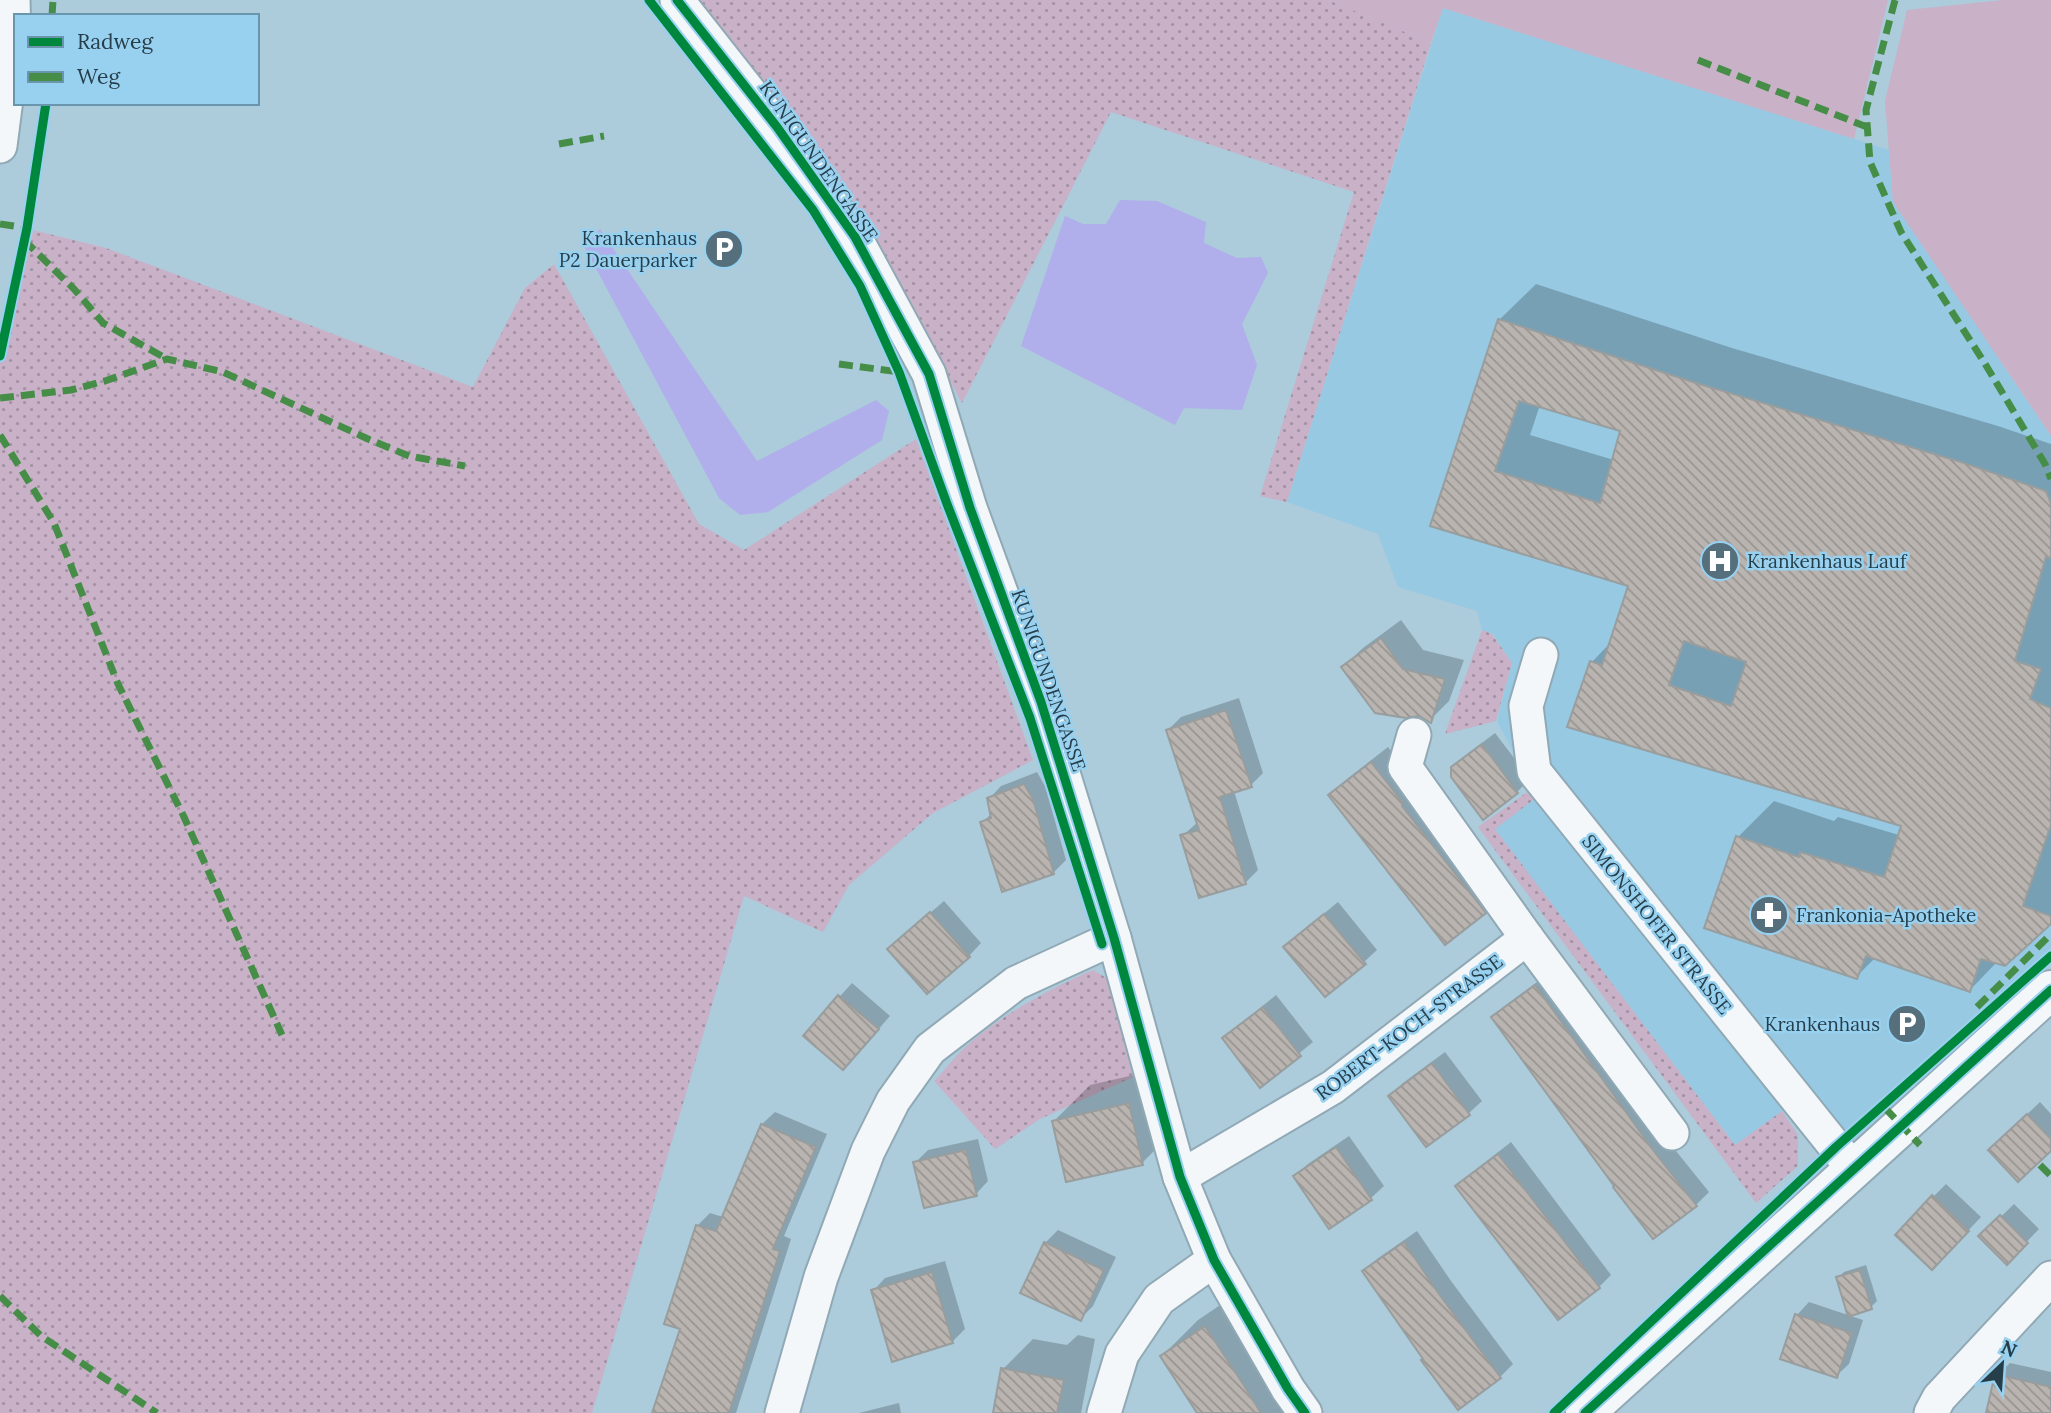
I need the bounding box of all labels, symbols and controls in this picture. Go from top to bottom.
legend [14,14,259,105]
text: Radweg [77,28,153,55]
text: Weg [77,63,120,90]
street label: KUNIGUNDENGASSE [754,76,884,246]
place label: Krankenhaus P2 Dauerparker [559,226,698,272]
parking icon: Krankenhaus P2 Dauerparker [703,228,745,270]
hospital icon: Krankenhaus Lauf [1699,540,1741,582]
place label: Krankenhaus Lauf [1747,549,1908,573]
street label: KUNIGUNDENGASSE [1007,586,1091,774]
street label: SIMONSHOFER STRASSE [1577,829,1737,1019]
pharmacy icon: Frankonia-Apotheke [1748,894,1790,936]
place label: Frankonia-Apotheke [1796,903,1976,927]
street label: ROBERT-KOCH-STRASSE [1311,949,1507,1105]
parking icon: Krankenhaus [1886,1003,1928,1045]
place label: Krankenhaus [1764,1012,1880,1036]
north arrow [1967,1329,2037,1399]
text: N [1997,1335,2021,1363]

